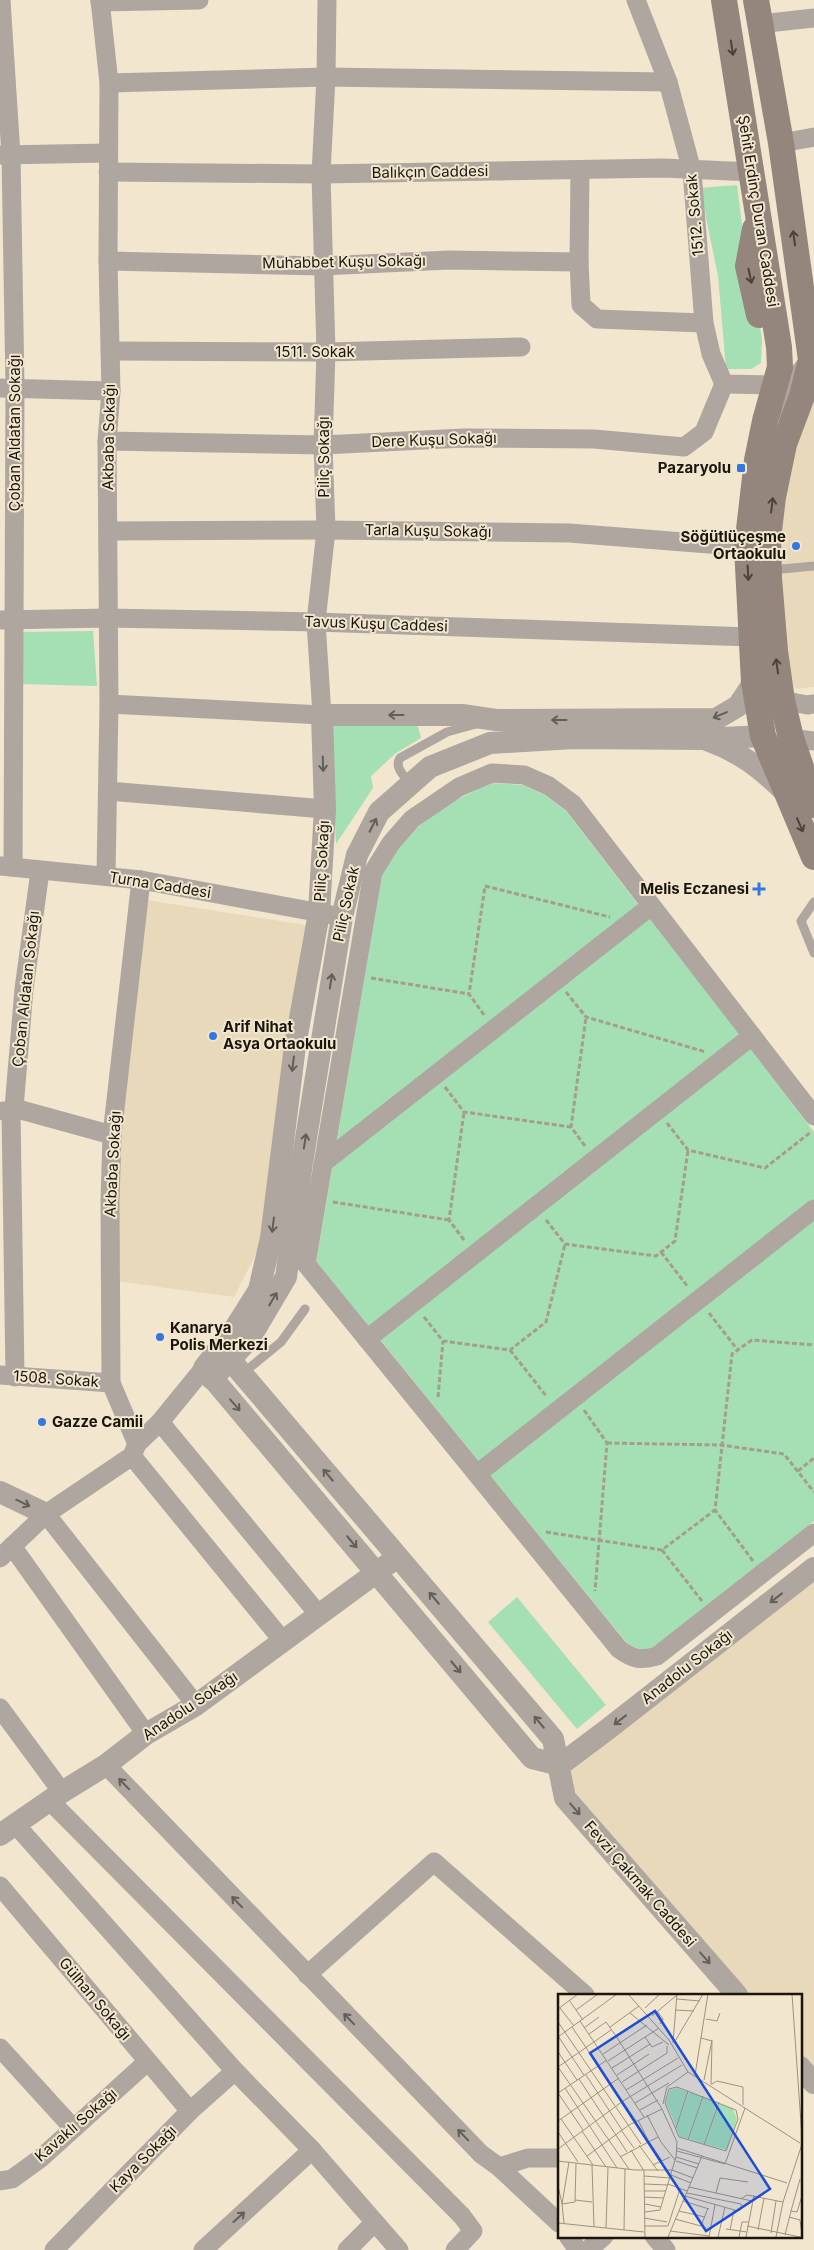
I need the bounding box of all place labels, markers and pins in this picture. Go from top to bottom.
place label: Pazaryolu [658,458,731,477]
marker: Pazaryolu [735,462,747,474]
place label: Söğütlüçeşme Ortaokulu [680,527,786,563]
marker: Söğütlüçeşme Ortaokulu [790,540,802,552]
place label: Melis Eczanesi [640,879,749,898]
marker: Melis Eczanesi [753,883,765,895]
place label: Arif Nihat Asya Ortaokulu [223,1017,336,1053]
marker: Arif Nihat Asya Ortaokulu [207,1030,219,1042]
place label: Kanarya Polis Merkezi [170,1318,268,1354]
marker: Kanarya Polis Merkezi [154,1331,166,1343]
place label: Gazze Camii [52,1412,143,1431]
marker: Gazze Camii [36,1416,48,1428]

